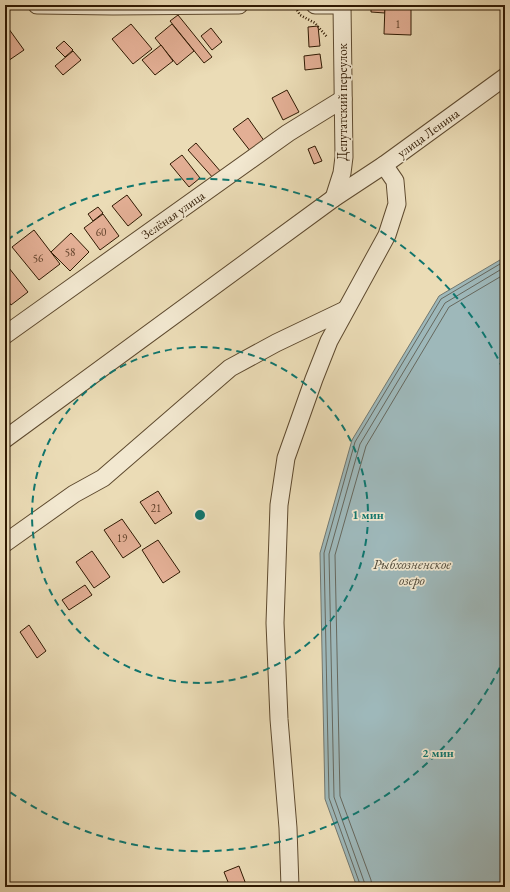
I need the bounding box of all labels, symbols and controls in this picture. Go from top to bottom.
house number: 1 [395,17,401,31]
street label: Депутатский переулок [334,42,351,161]
street label: улица Ленина [394,104,463,161]
street label: Зелёная улица [138,186,209,243]
house number: 60 [96,225,106,239]
house number: 58 [65,245,75,259]
house number: 56 [33,251,44,265]
house number: 21 [151,501,161,515]
text: 1 мин [352,507,384,523]
centre of rings [193,508,207,522]
house number: 19 [117,531,128,545]
water label: Рыбхозненское озеро [373,555,451,589]
text: 2 мин [422,745,454,761]

